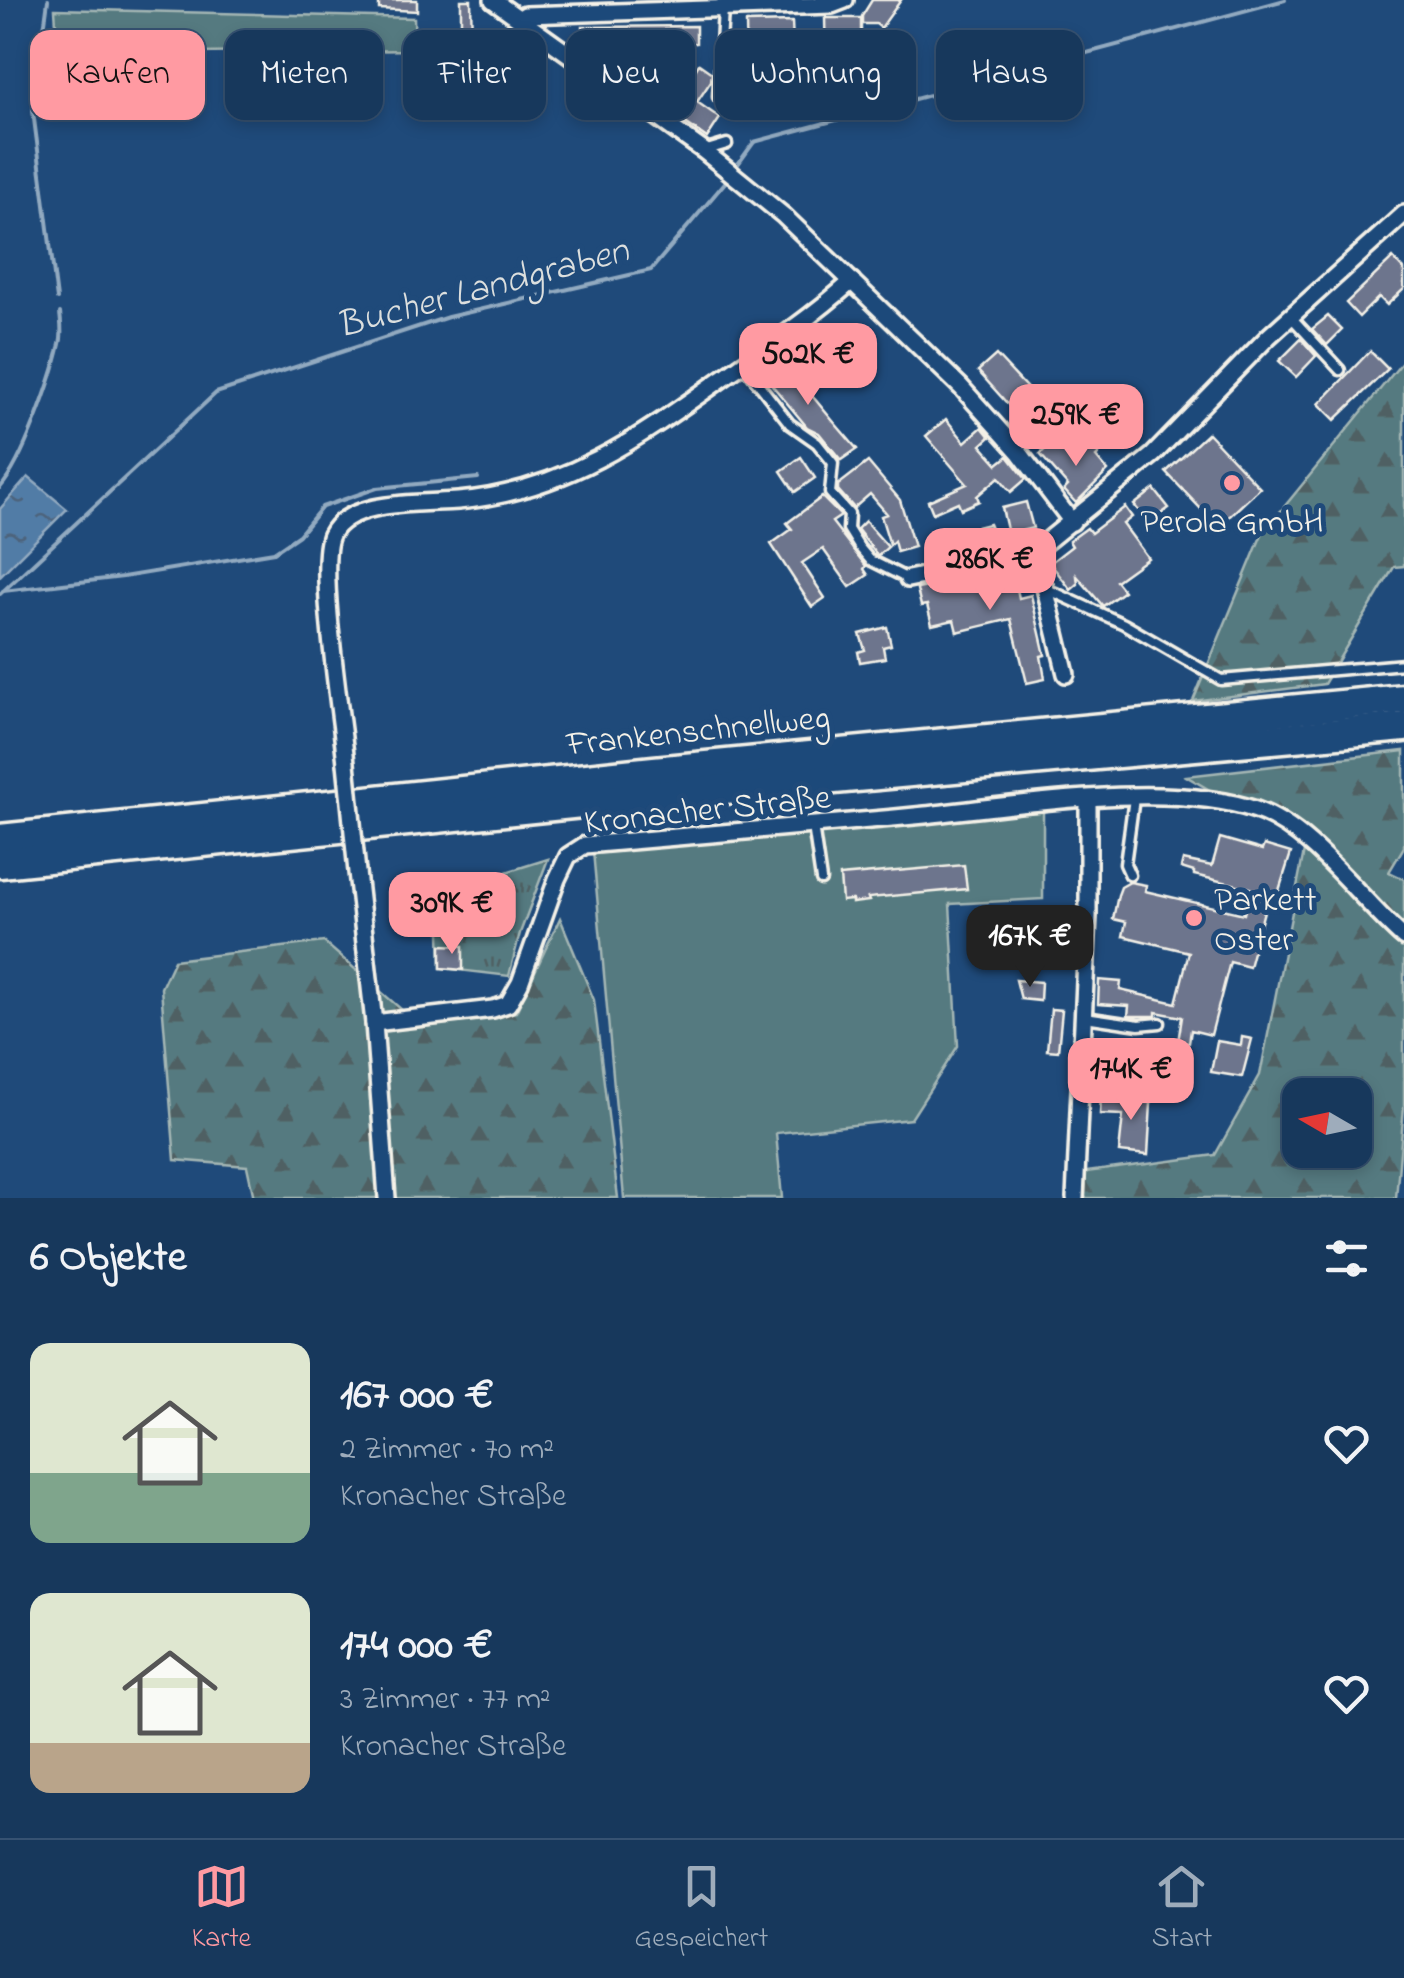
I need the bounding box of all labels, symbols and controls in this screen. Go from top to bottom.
chip: Kaufen [30,30,205,120]
chip: Mieten [225,30,383,120]
chip: Filter [403,30,546,120]
chip: Neu [566,30,695,120]
chip: Wohnung [715,30,916,120]
chip: Haus [936,30,1083,120]
water label: Bucher Landgraben [331,224,637,356]
pin: 502K € [727,323,889,408]
text: 502K € [761,332,855,379]
pin: 259K € [995,384,1157,469]
text: 259K € [1031,393,1121,440]
marker: Perola GmbH [1221,472,1243,494]
place label: Perola GmbH [1140,498,1324,549]
pin: 286K € [909,528,1071,613]
text: 286K € [946,537,1034,584]
street label: Frankenschnellweg [563,693,832,772]
street label: Kronacher Straße [582,773,833,850]
pin: 309K € [371,872,533,957]
place label: Parkett Oster [1214,876,1317,967]
text: 309K € [411,881,493,928]
pin: 167K € [949,905,1111,990]
marker: Parkett Oster [1183,907,1205,929]
text: 167K € [988,914,1072,961]
pin: 174K € [1050,1038,1212,1123]
text: 174K € [1090,1047,1172,1094]
north arrow [1282,1078,1372,1168]
map controls [1282,1078,1372,1168]
text: 6 Objekte [30,1228,186,1289]
icon: filters [1319,1231,1374,1286]
text: 167 000 € [340,1366,494,1427]
icon: home [110,1383,230,1503]
icon: heart [1319,1416,1374,1471]
text: 2 Zimmer · 70 m² [340,1427,554,1474]
text: Kronacher Straße [340,1474,566,1521]
text: 174 000 € [340,1616,493,1677]
icon: home [110,1633,230,1753]
icon: heart [1319,1666,1374,1721]
text: 3 Zimmer · 77 m² [340,1677,551,1724]
text: Kronacher Straße [340,1724,566,1771]
tab: Karte [192,1859,251,1960]
tab: Gespeichert [635,1859,768,1960]
tab: Start [1152,1859,1212,1960]

